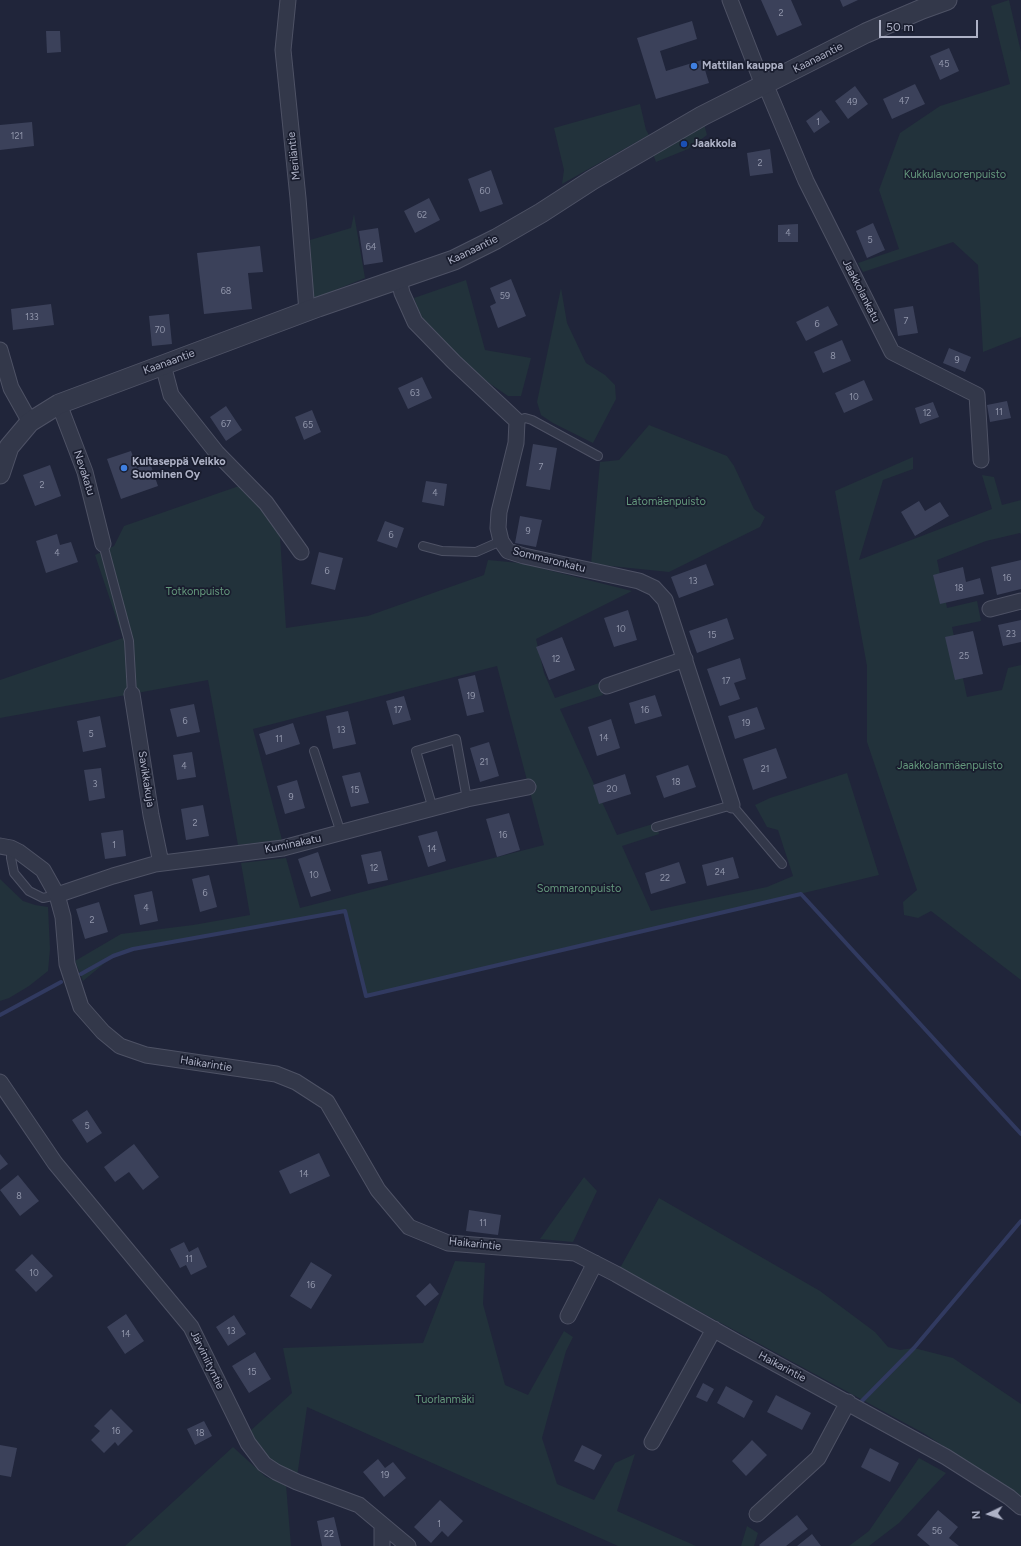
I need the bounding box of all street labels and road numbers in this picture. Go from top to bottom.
street label: Kaanaantie [791,40,845,76]
street label: Meriläntie [285,131,303,181]
street label: Kaanaantie [446,232,500,268]
street label: Jaakkolankatu [839,257,883,325]
street label: Kaanaantie [141,347,197,377]
street label: Nevakatu [71,449,97,497]
street label: Sommaronkatu [511,545,587,575]
street label: Savikkakuja [135,750,157,808]
street label: Kuminakatu [263,832,323,856]
street label: Haikarintie [179,1053,233,1075]
street label: Haikarintie [448,1235,502,1253]
street label: Järviniityntie [187,1329,227,1391]
street label: Haikarintie [756,1349,808,1385]

